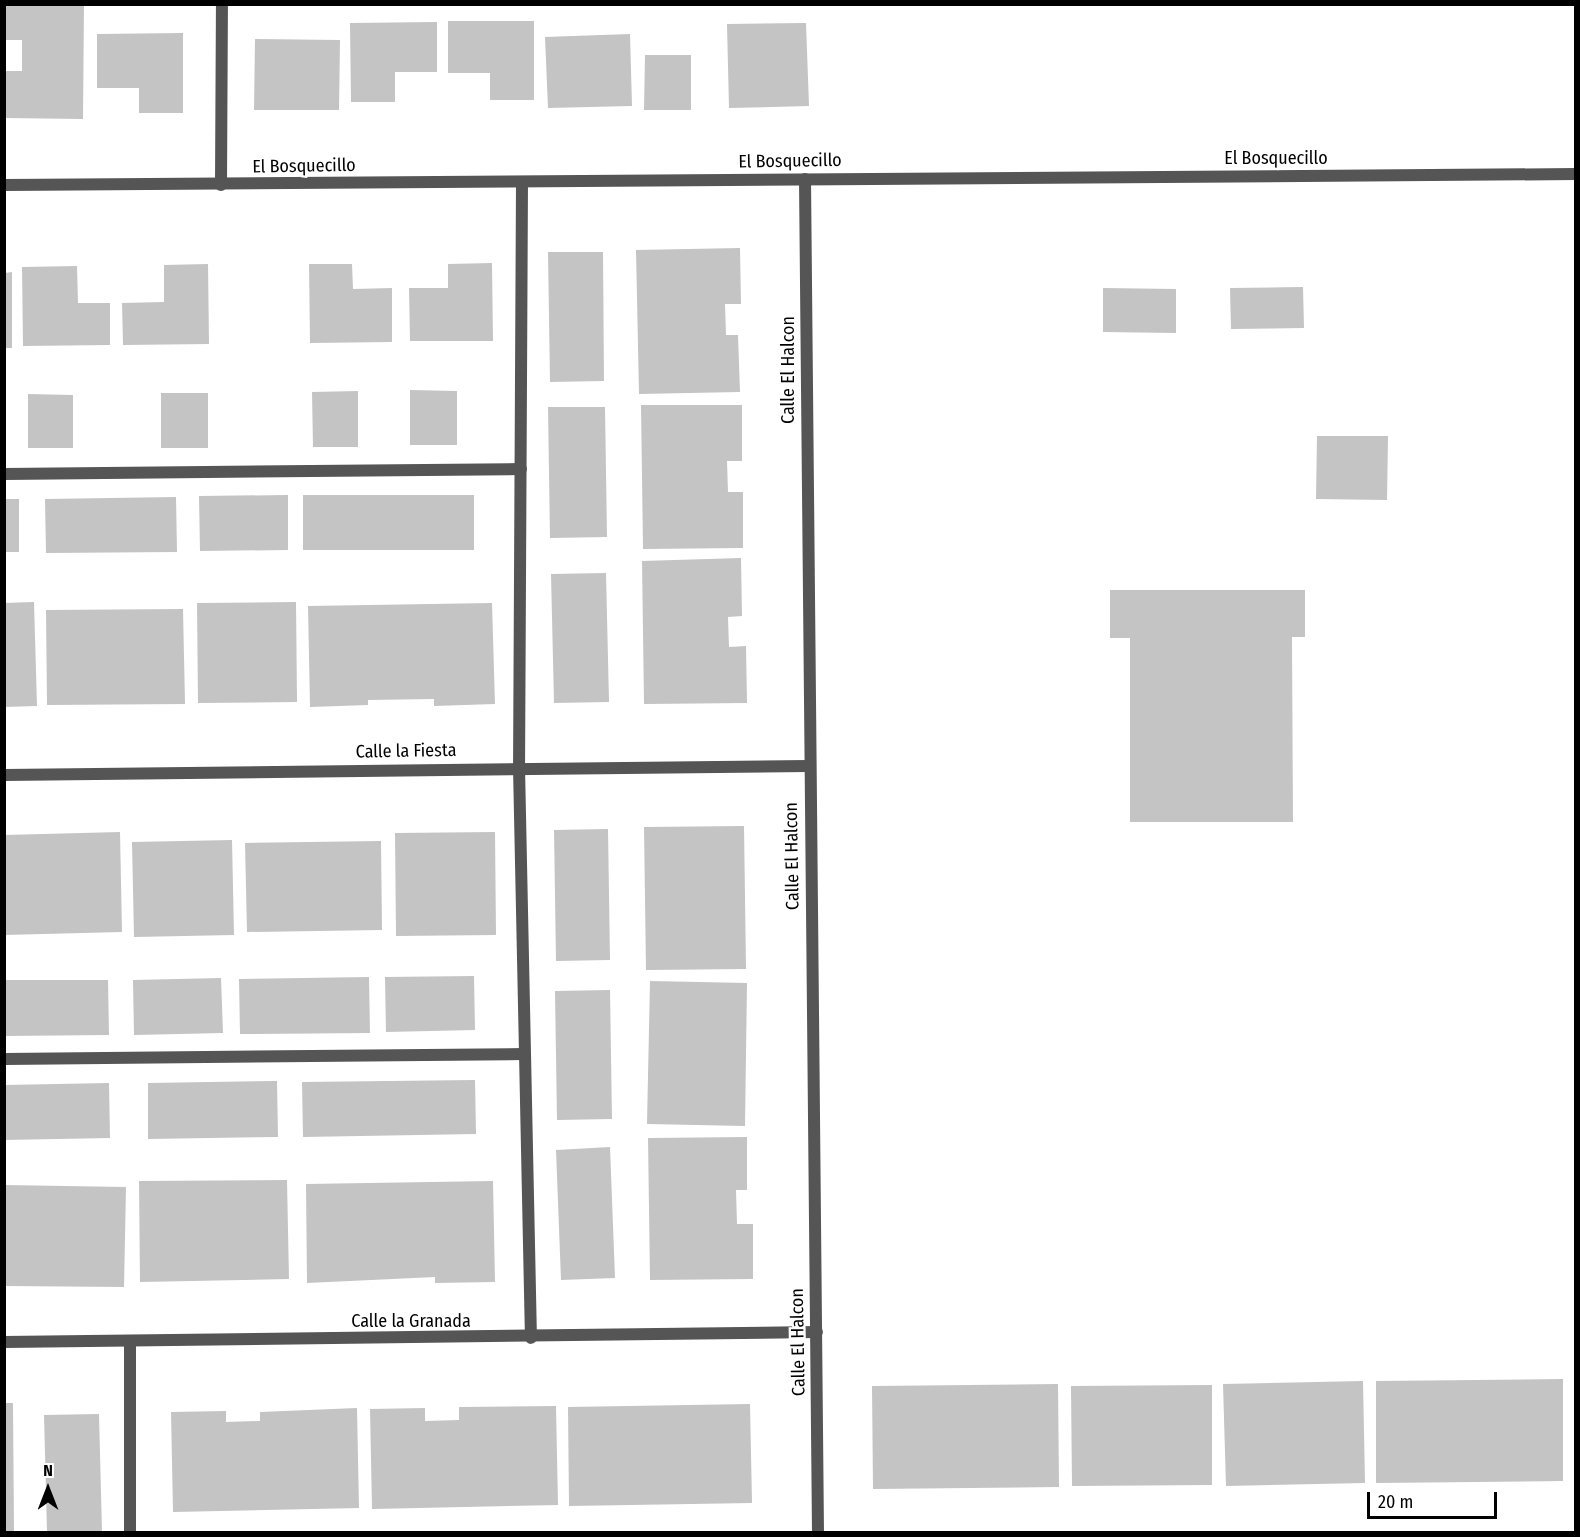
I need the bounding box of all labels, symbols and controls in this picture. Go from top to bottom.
street label: El Bosquecillo [1224,147,1328,169]
street label: El Bosquecillo [738,149,842,173]
street label: El Bosquecillo [252,154,356,178]
street label: Calle El Halcon [777,316,799,424]
street label: Calle la Fiesta [355,739,457,763]
street label: Calle El Halcon [780,802,804,910]
street label: Calle El Halcon [786,1288,810,1396]
street label: Calle la Granada [351,1310,471,1332]
north arrow [18,1459,78,1519]
text: N [43,1461,53,1480]
scale bar [1370,1480,1500,1518]
text: 20 m [1378,1491,1413,1513]

